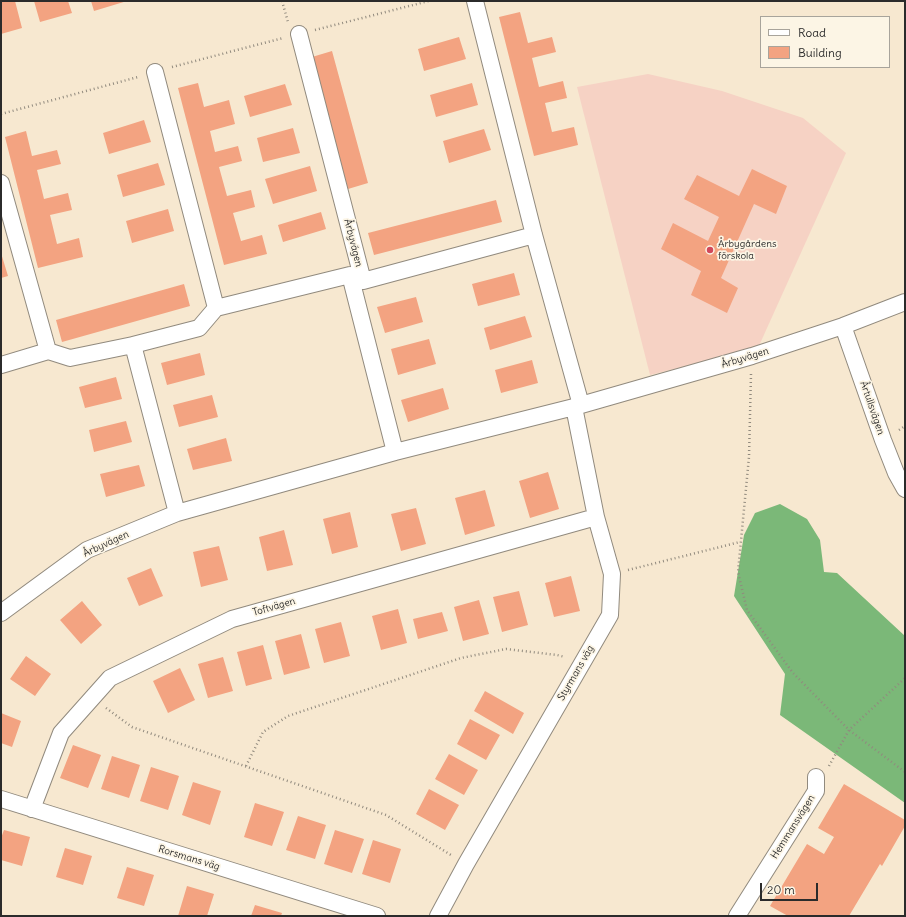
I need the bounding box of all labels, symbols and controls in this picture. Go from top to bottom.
legend [760,16,890,68]
text: Road [798,25,826,40]
text: Building [798,45,842,60]
street label: Årbyvägen [341,218,365,268]
place label: Årbygårdens förskola [718,238,777,262]
marker: Årbygårdens förskola [705,245,715,255]
street label: Årbyvägen [720,345,770,371]
street label: Årtullsvägen [857,380,887,436]
street label: Årbyvägen [81,528,131,560]
street label: Toftvägen [251,595,297,619]
street label: Styrmans väg [555,643,597,703]
street label: Hemmansvägen [768,793,818,861]
street label: Rorsmans väg [157,843,221,873]
scale bar [762,875,820,901]
text: 20 m [767,882,795,897]

